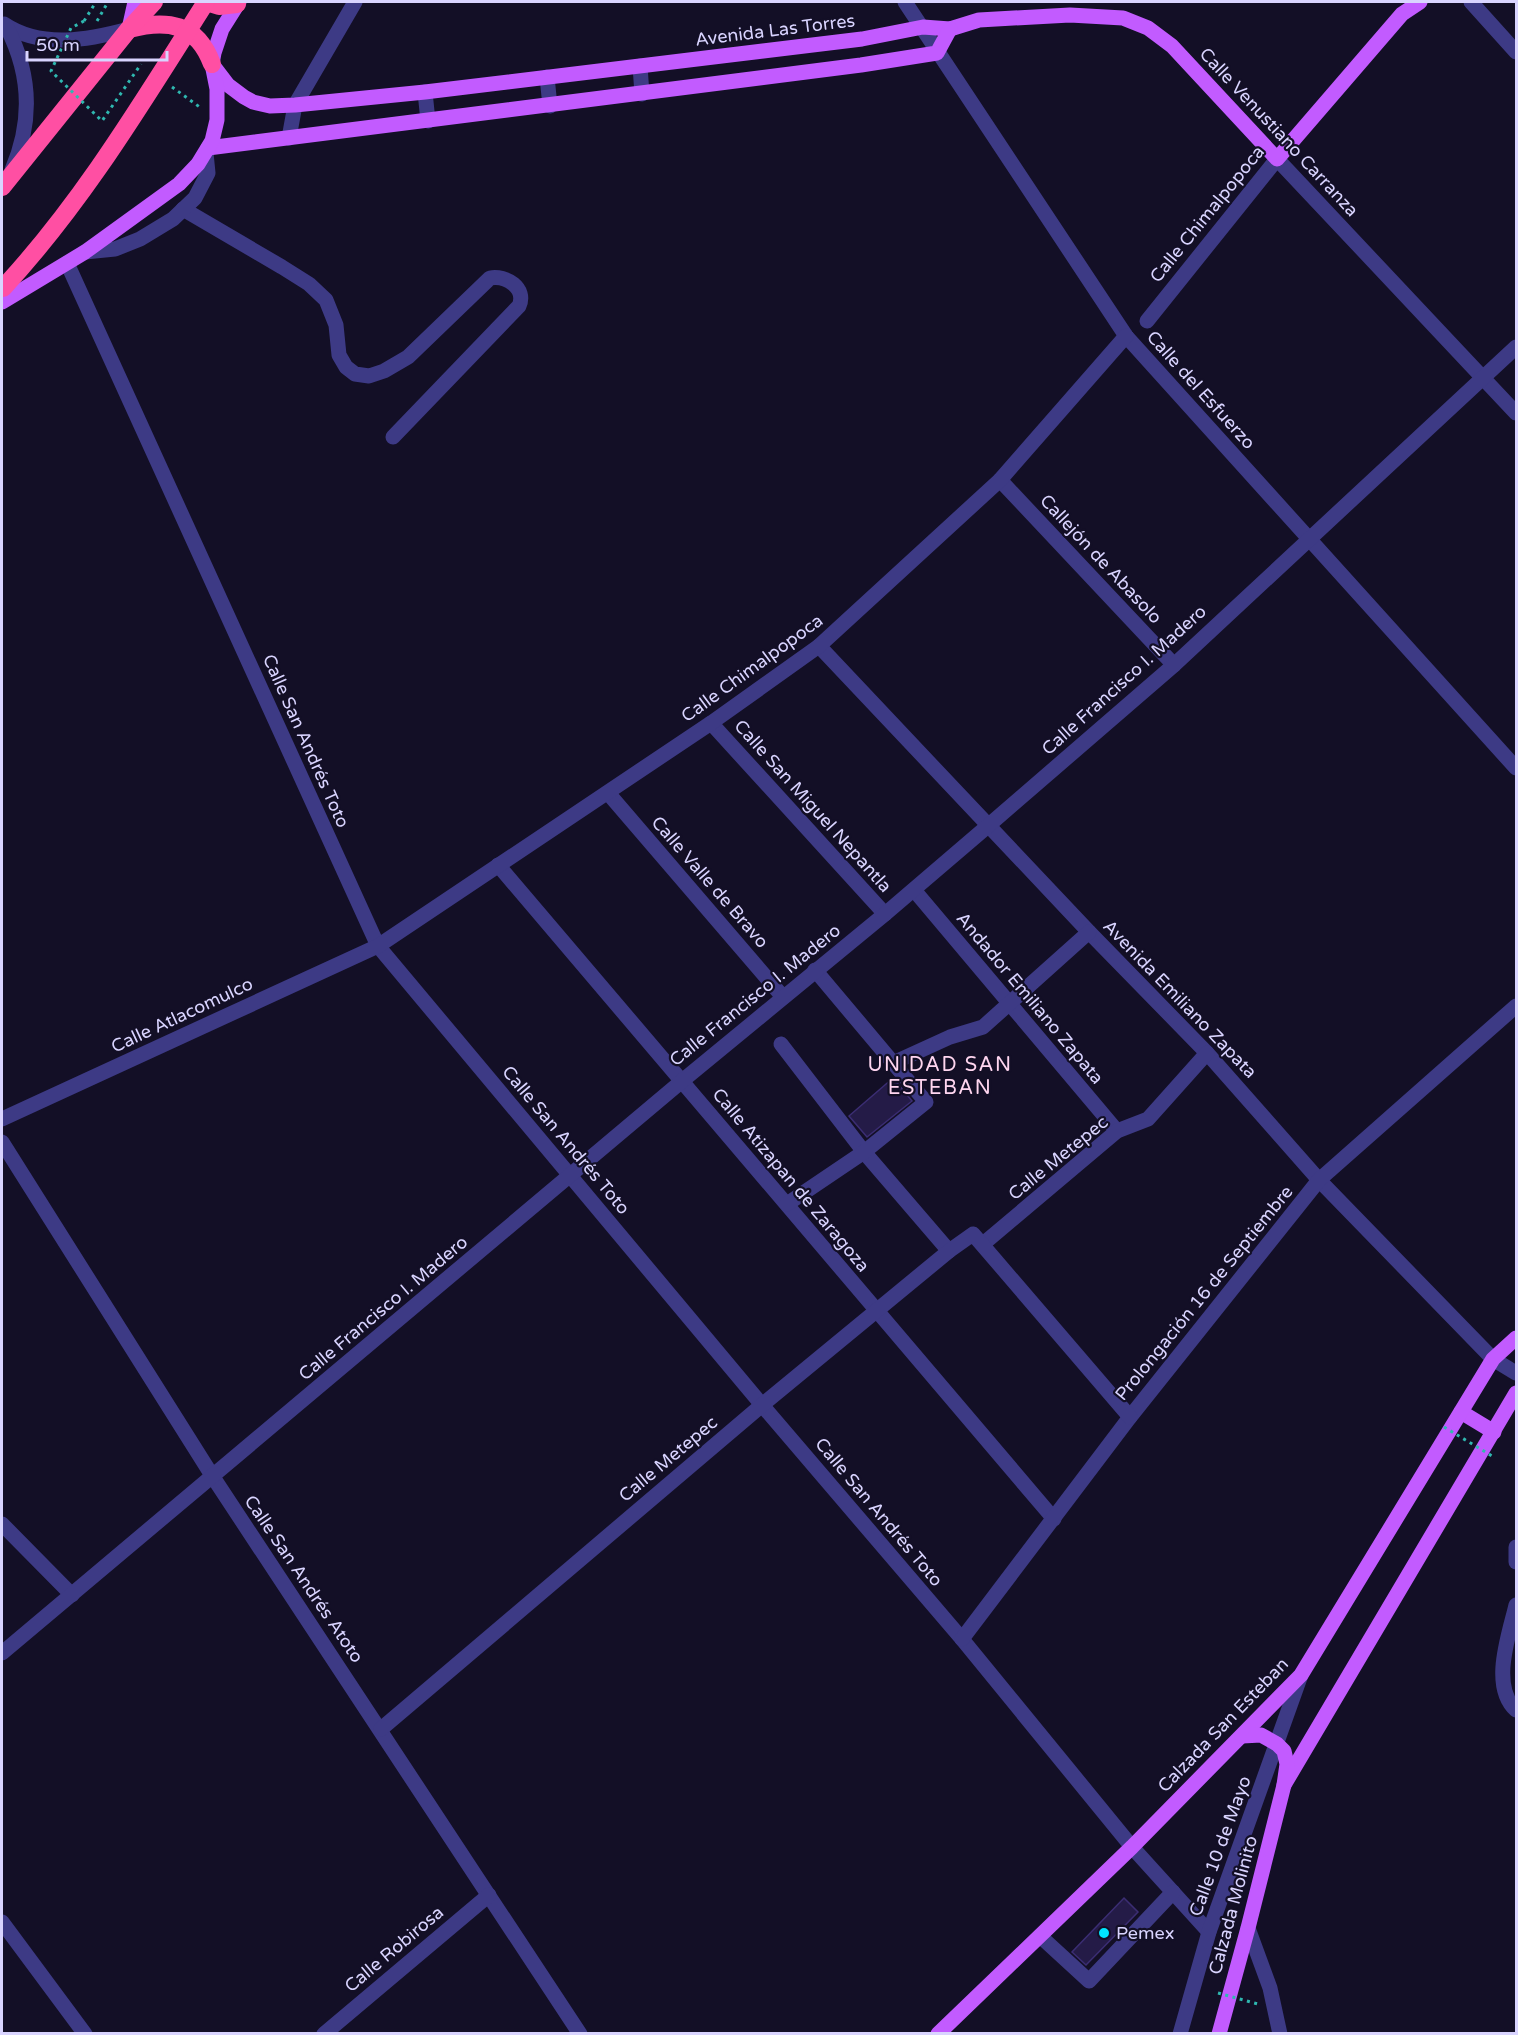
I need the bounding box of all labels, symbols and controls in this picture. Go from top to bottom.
street label: Avenida Las Torres [694,9,856,51]
scale bar [27,24,166,62]
text: 50 m [36,34,80,56]
street label: Calle Venustiano Carranza [1195,43,1363,221]
street label: Calle Chimalpopoca [1145,141,1269,287]
street label: Calle del Esfuerzo [1142,326,1260,454]
street label: Callejón de Abasolo [1035,490,1167,628]
street label: Calle Francisco I. Madero [1037,600,1211,760]
street label: Calle Chimalpopoca [677,609,827,727]
street label: Calle San Andrés Toto [258,651,354,831]
street label: Calle San Miguel Nepantla [730,715,896,897]
street label: Calle Valle de Bravo [647,812,773,953]
street label: Andador Emiliano Zapata [952,908,1108,1088]
street label: Avenida Emiliano Zapata [1099,915,1261,1083]
street label: Calle Francisco I. Madero [665,919,845,1071]
street label: Calle Atlacomulco [108,973,256,1057]
district label: UNIDAD SAN ESTEBAN [867,1053,1013,1100]
street label: Calle San Andrés Toto [497,1061,635,1219]
street label: Calle Atizapan de Zaragoza [708,1084,874,1276]
street label: Calle Metepec [1004,1111,1112,1205]
street label: Prolongación 16 de Septiembre [1110,1181,1298,1405]
street label: Calle Francisco I. Madero [294,1231,472,1385]
street label: Calle Metepec [614,1411,722,1507]
street label: Calle San Andrés Toto [810,1433,948,1591]
street label: Calle San Andrés Atoto [240,1491,368,1667]
street label: Calzada San Esteban [1153,1653,1293,1797]
street label: Calle 10 de Mayo [1184,1773,1256,1919]
street label: Calzada Molinito [1204,1833,1262,1977]
street label: Calle Robirosa [340,1901,448,1997]
place label: Pemex [1116,1922,1174,1944]
marker: Pemex [1097,1926,1111,1940]

